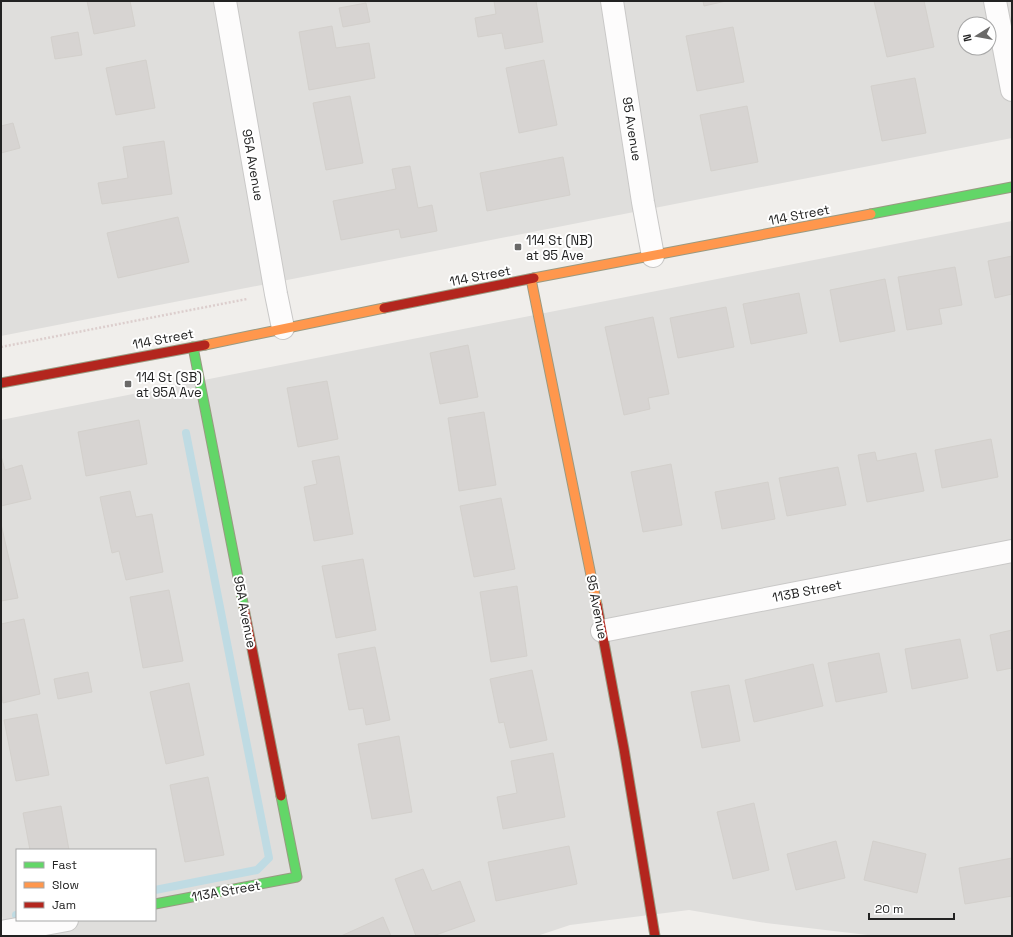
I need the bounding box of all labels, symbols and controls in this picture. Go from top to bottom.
north arrow [957,16,997,56]
text: N [960,33,975,43]
street label: 95 Avenue [619,96,645,162]
street label: 95A Avenue [238,128,268,202]
street label: 114 Street [767,201,831,229]
place label: 114 St (NB) at 95 Ave [526,232,593,264]
marker: 114 St (NB) at 95 Ave [513,242,523,252]
street label: 114 Street [448,262,512,290]
street label: 114 Street [131,325,195,353]
place label: 114 St (SB) at 95A Ave [136,369,202,401]
marker: 114 St (SB) at 95A Ave [123,379,133,389]
street label: 95 Avenue [582,574,612,640]
street label: 95A Avenue [230,575,260,649]
street label: 113B Street [771,576,843,606]
legend [16,849,156,921]
text: Fast [52,857,77,873]
text: Slow [52,877,79,893]
street label: 113A Street [190,877,262,905]
scale bar [869,895,954,921]
text: Jam [52,897,76,913]
text: 20 m [875,901,903,917]

